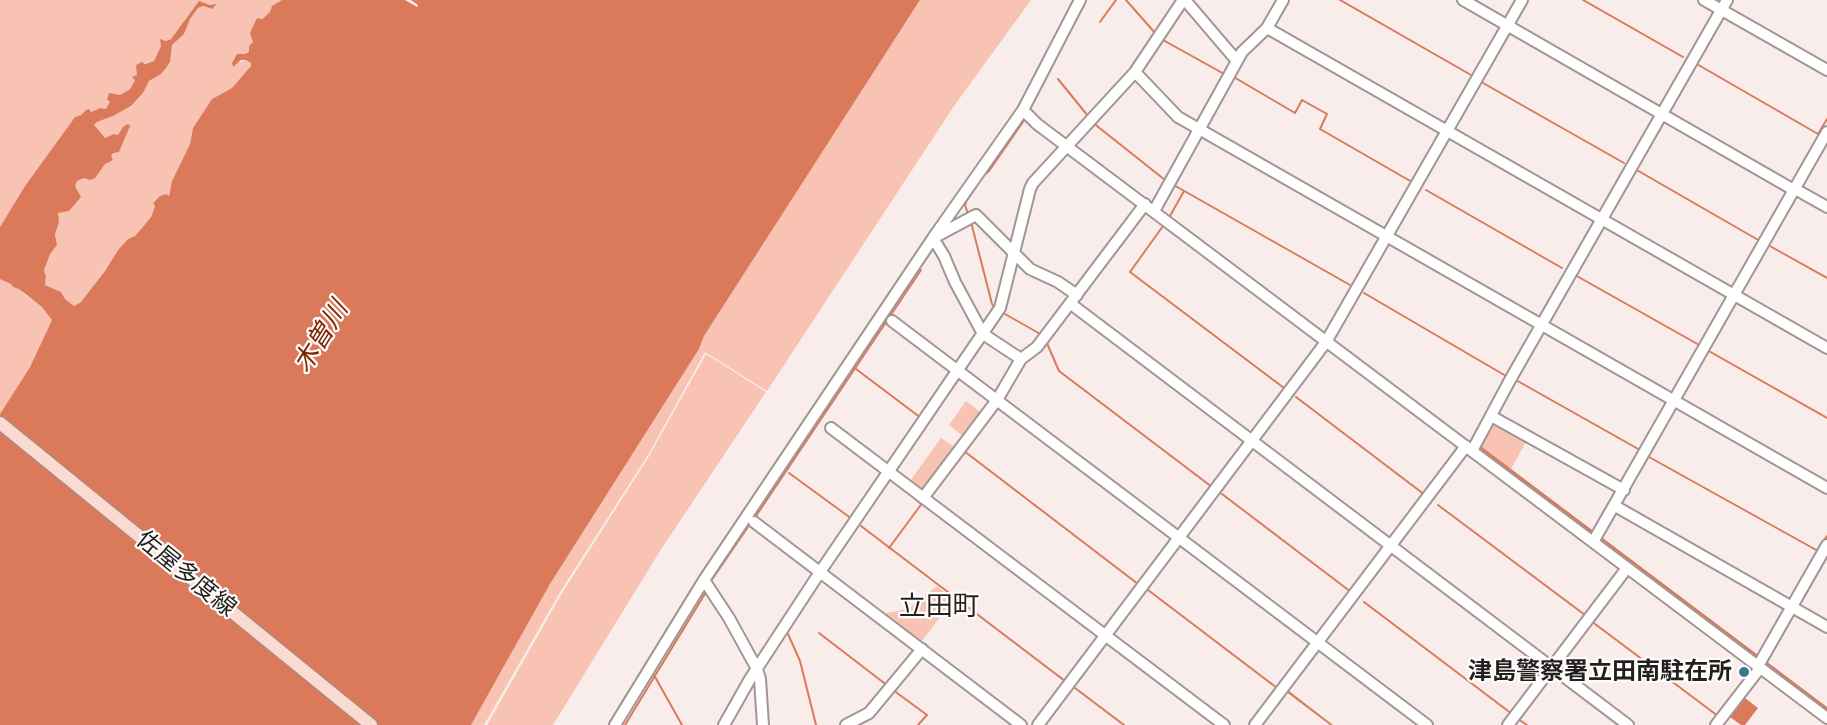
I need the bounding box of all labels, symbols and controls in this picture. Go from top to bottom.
water label: 木曽川 [287,296,355,378]
street label: 佐屋多度線 [130,525,242,623]
district label: 立田町 [899,591,979,623]
place label: 津島警察署立田南駐在所 [1468,658,1732,686]
marker: 津島警察署立田南駐在所 [1737,665,1751,679]

